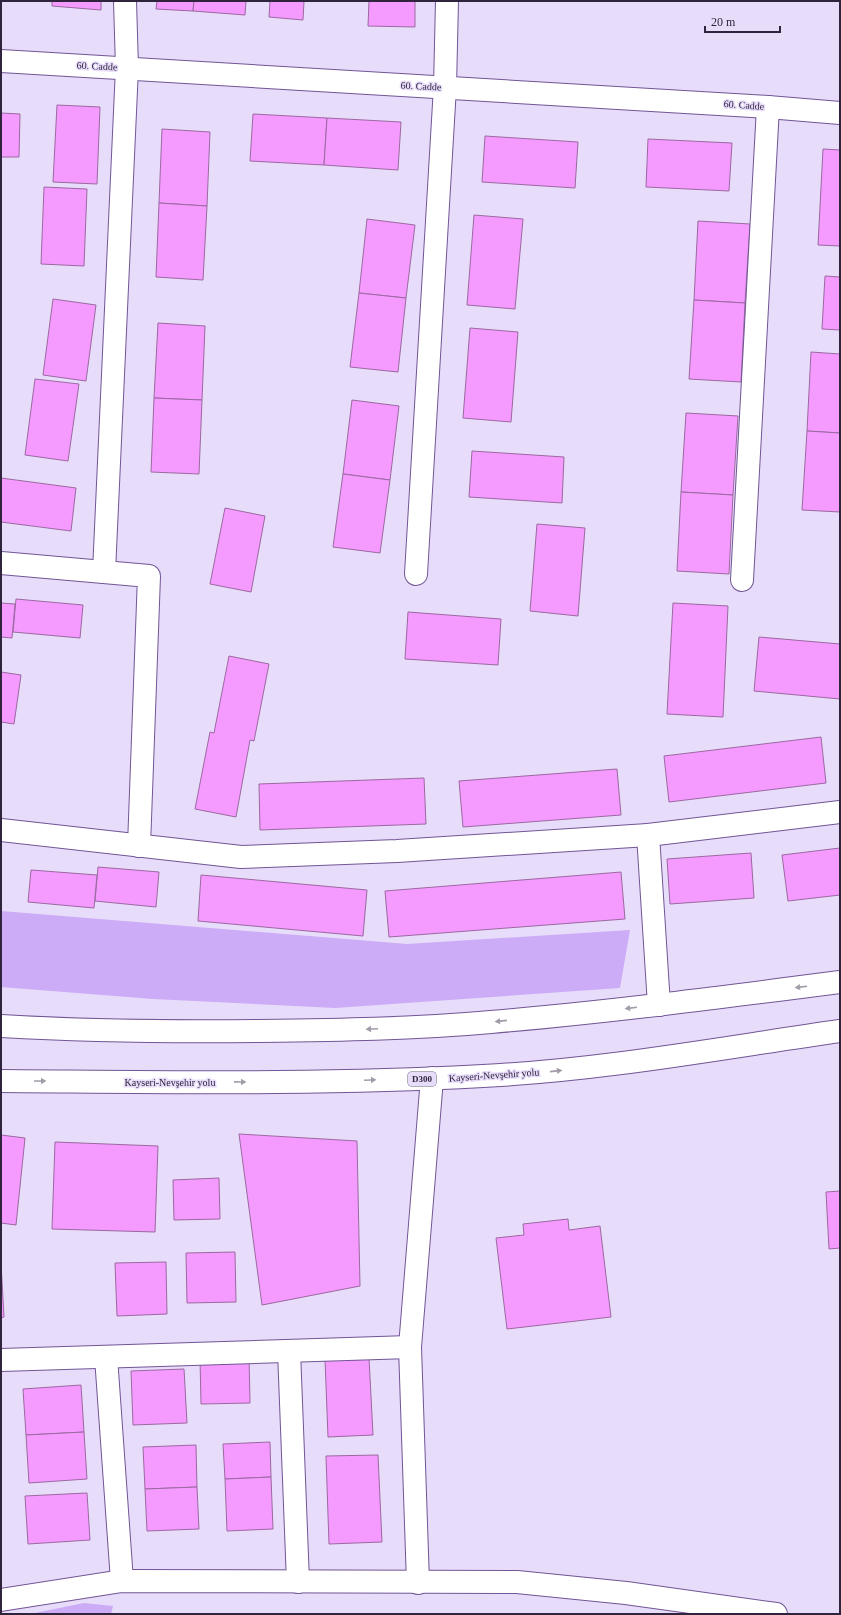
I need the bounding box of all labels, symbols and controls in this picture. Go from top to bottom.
scale bar [705,8,780,34]
text: 20 m [711,15,736,29]
street label: 60. Cadde [76,59,118,73]
street label: 60. Cadde [400,79,442,93]
street label: 60. Cadde [723,98,765,112]
one-way arrow [795,984,807,990]
one-way arrow [625,1005,637,1011]
one-way arrow [495,1018,507,1024]
one-way arrow [365,1026,378,1032]
street label: Kayseri-Nevşehir yolu [448,1066,540,1084]
one-way arrow [550,1067,562,1074]
road number: D300 [408,1072,436,1086]
street label: Kayseri-Nevşehir yolu [125,1077,215,1088]
one-way arrow [364,1077,377,1083]
one-way arrow [34,1078,47,1084]
one-way arrow [234,1079,246,1086]

